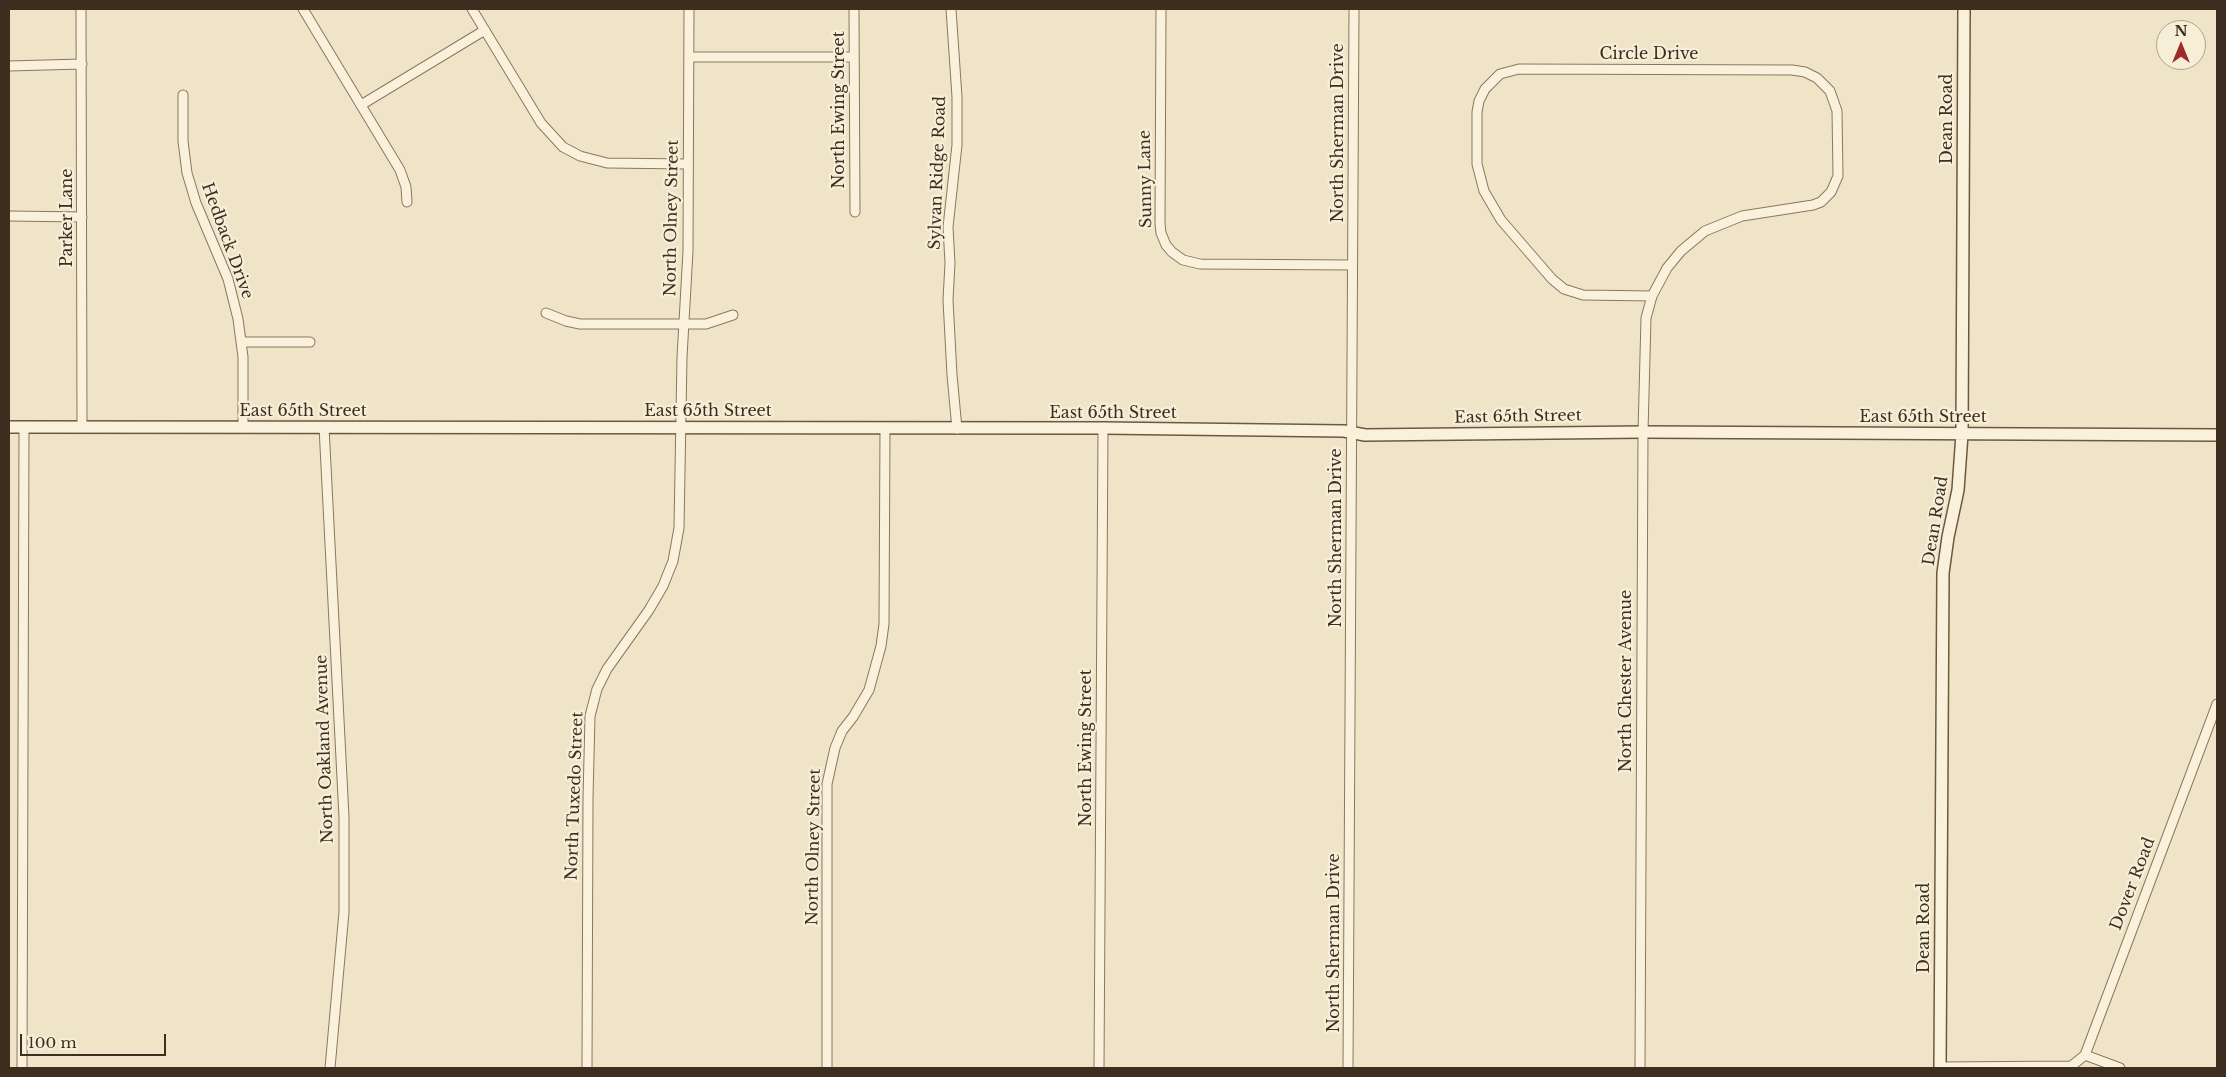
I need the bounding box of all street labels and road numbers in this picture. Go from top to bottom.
street label: North Ewing Street [829,31,849,189]
street label: North Sherman Drive [1328,43,1348,223]
street label: Circle Drive [1599,44,1699,64]
street label: Dean Road [1937,74,1957,164]
street label: Sylvan Ridge Road [926,96,950,250]
street label: Sunny Lane [1136,130,1156,228]
street label: North Olney Street [661,139,683,297]
street label: Parker Lane [57,169,77,267]
street label: Hedback Drive [197,180,257,302]
street label: East 65th Street [239,401,367,421]
street label: East 65th Street [644,401,772,421]
street label: East 65th Street [1049,403,1177,423]
street label: East 65th Street [1454,406,1582,428]
street label: East 65th Street [1859,407,1987,427]
street label: North Sherman Drive [1326,448,1346,628]
street label: Dean Road [1919,475,1953,567]
street label: North Chester Avenue [1616,590,1636,772]
street label: North Oakland Avenue [312,654,338,844]
street label: North Ewing Street [1076,669,1096,827]
street label: North Tuxedo Street [562,711,588,881]
street label: North Olney Street [803,768,825,926]
street label: Dover Road [2107,835,2159,933]
street label: North Sherman Drive [1324,853,1344,1033]
street label: Dean Road [1914,883,1934,973]

